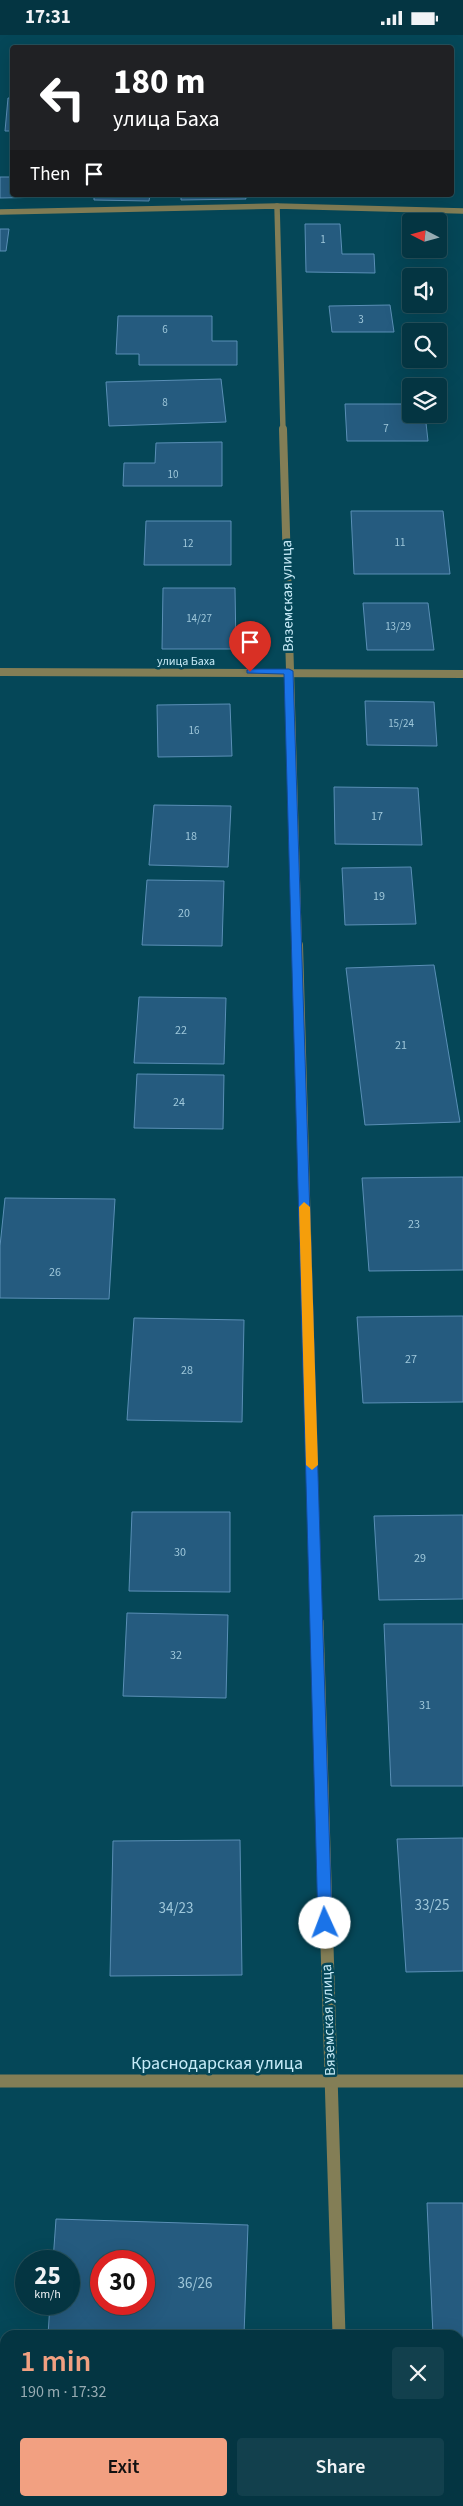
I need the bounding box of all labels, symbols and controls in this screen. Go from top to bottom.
text: 17:31 [25,4,71,31]
text: 180 m [113,57,205,107]
icon: left [30,65,95,130]
text: улица Баха [113,103,220,135]
icon: arrive [80,160,108,188]
text: Then [30,161,70,188]
north arrow [402,213,448,257]
map controls [402,213,447,423]
house number: 1 [320,232,326,247]
button: sound [402,268,447,313]
house number: 3 [358,312,364,327]
house number: 6 [162,322,168,337]
button: search [402,323,447,368]
button: layers [402,378,447,423]
house number: 8 [162,395,168,410]
house number: 7 [383,421,389,436]
house number: 10 [168,467,178,482]
house number: 11 [395,535,405,550]
house number: 12 [183,536,193,551]
street label: Вяземская улица [276,540,299,652]
house number: 14/27 [186,611,212,626]
house number: 13/29 [385,619,411,634]
pin [229,621,271,672]
icon: arrive [236,628,264,656]
street label: улица Баха [157,653,215,670]
house number: 15/24 [388,716,414,731]
house number: 16 [189,723,200,738]
house number: 17 [371,808,383,825]
house number: 18 [185,828,197,845]
house number: 19 [373,888,385,905]
house number: 20 [178,905,190,922]
house number: 22 [175,1022,187,1039]
house number: 21 [395,1037,407,1054]
house number: 24 [173,1094,185,1111]
house number: 23 [408,1216,420,1233]
house number: 26 [49,1264,61,1281]
house number: 27 [405,1351,417,1368]
house number: 28 [181,1362,193,1379]
house number: 30 [174,1544,186,1561]
house number: 29 [414,1550,426,1567]
house number: 32 [170,1647,182,1664]
house number: 31 [419,1697,431,1714]
house number: 33/25 [414,1895,450,1916]
position arrow [298,1896,350,1948]
house number: 34/23 [158,1898,194,1919]
street label: Вяземская улица [316,1964,341,2076]
street label: Краснодарская улица [131,2051,303,2076]
speed limit sign: 30 [90,2250,155,2315]
text: 25 [34,2258,61,2294]
house number: 36/26 [177,2273,213,2294]
text: km/h [34,2286,61,2303]
text: 1 min [20,2340,91,2383]
button: close [392,2347,444,2399]
text: 190 m · 17:32 [20,2381,107,2403]
button: Exit [20,2438,227,2496]
button: Share [237,2438,444,2496]

